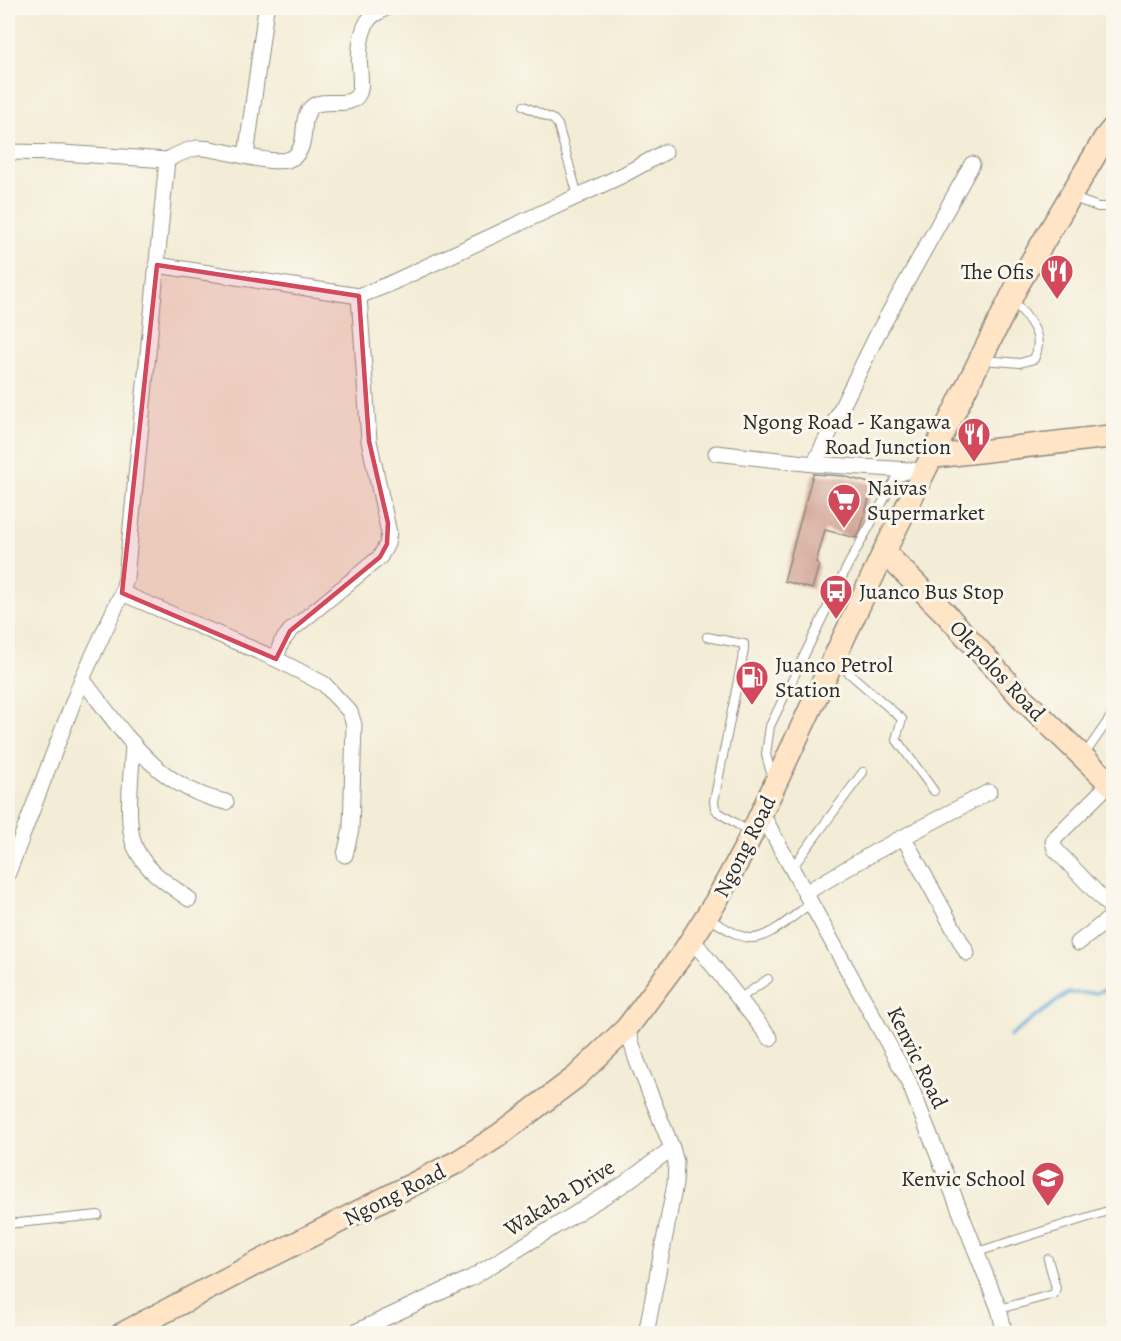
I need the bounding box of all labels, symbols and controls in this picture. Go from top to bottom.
restaurant icon: The Ofis [1039,253,1075,300]
place label: The Ofis [961,257,1034,287]
place label: Ngong Road - Kangawa Road Junction [742,407,952,462]
restaurant icon: Ngong Road - Kangawa Road Junction [956,416,992,463]
place label: Naivas Supermarket [867,473,985,528]
supermarket icon: Naivas Supermarket [826,482,862,529]
bus stop icon: Juanco Bus Stop [818,573,854,620]
place label: Juanco Bus Stop [859,577,1004,607]
street label: Olepolos Road [943,614,1052,728]
place label: Juanco Petrol Station [775,650,893,705]
fuel station icon: Juanco Petrol Station [734,659,770,706]
street label: Ngong Road [706,790,783,903]
street label: Kenvic Road [879,1001,955,1114]
street label: Wakaba Drive [498,1152,620,1244]
street label: Ngong Road [338,1156,451,1233]
school or university icon: Kenvic School [1030,1160,1066,1207]
place label: Kenvic School [901,1164,1025,1194]

